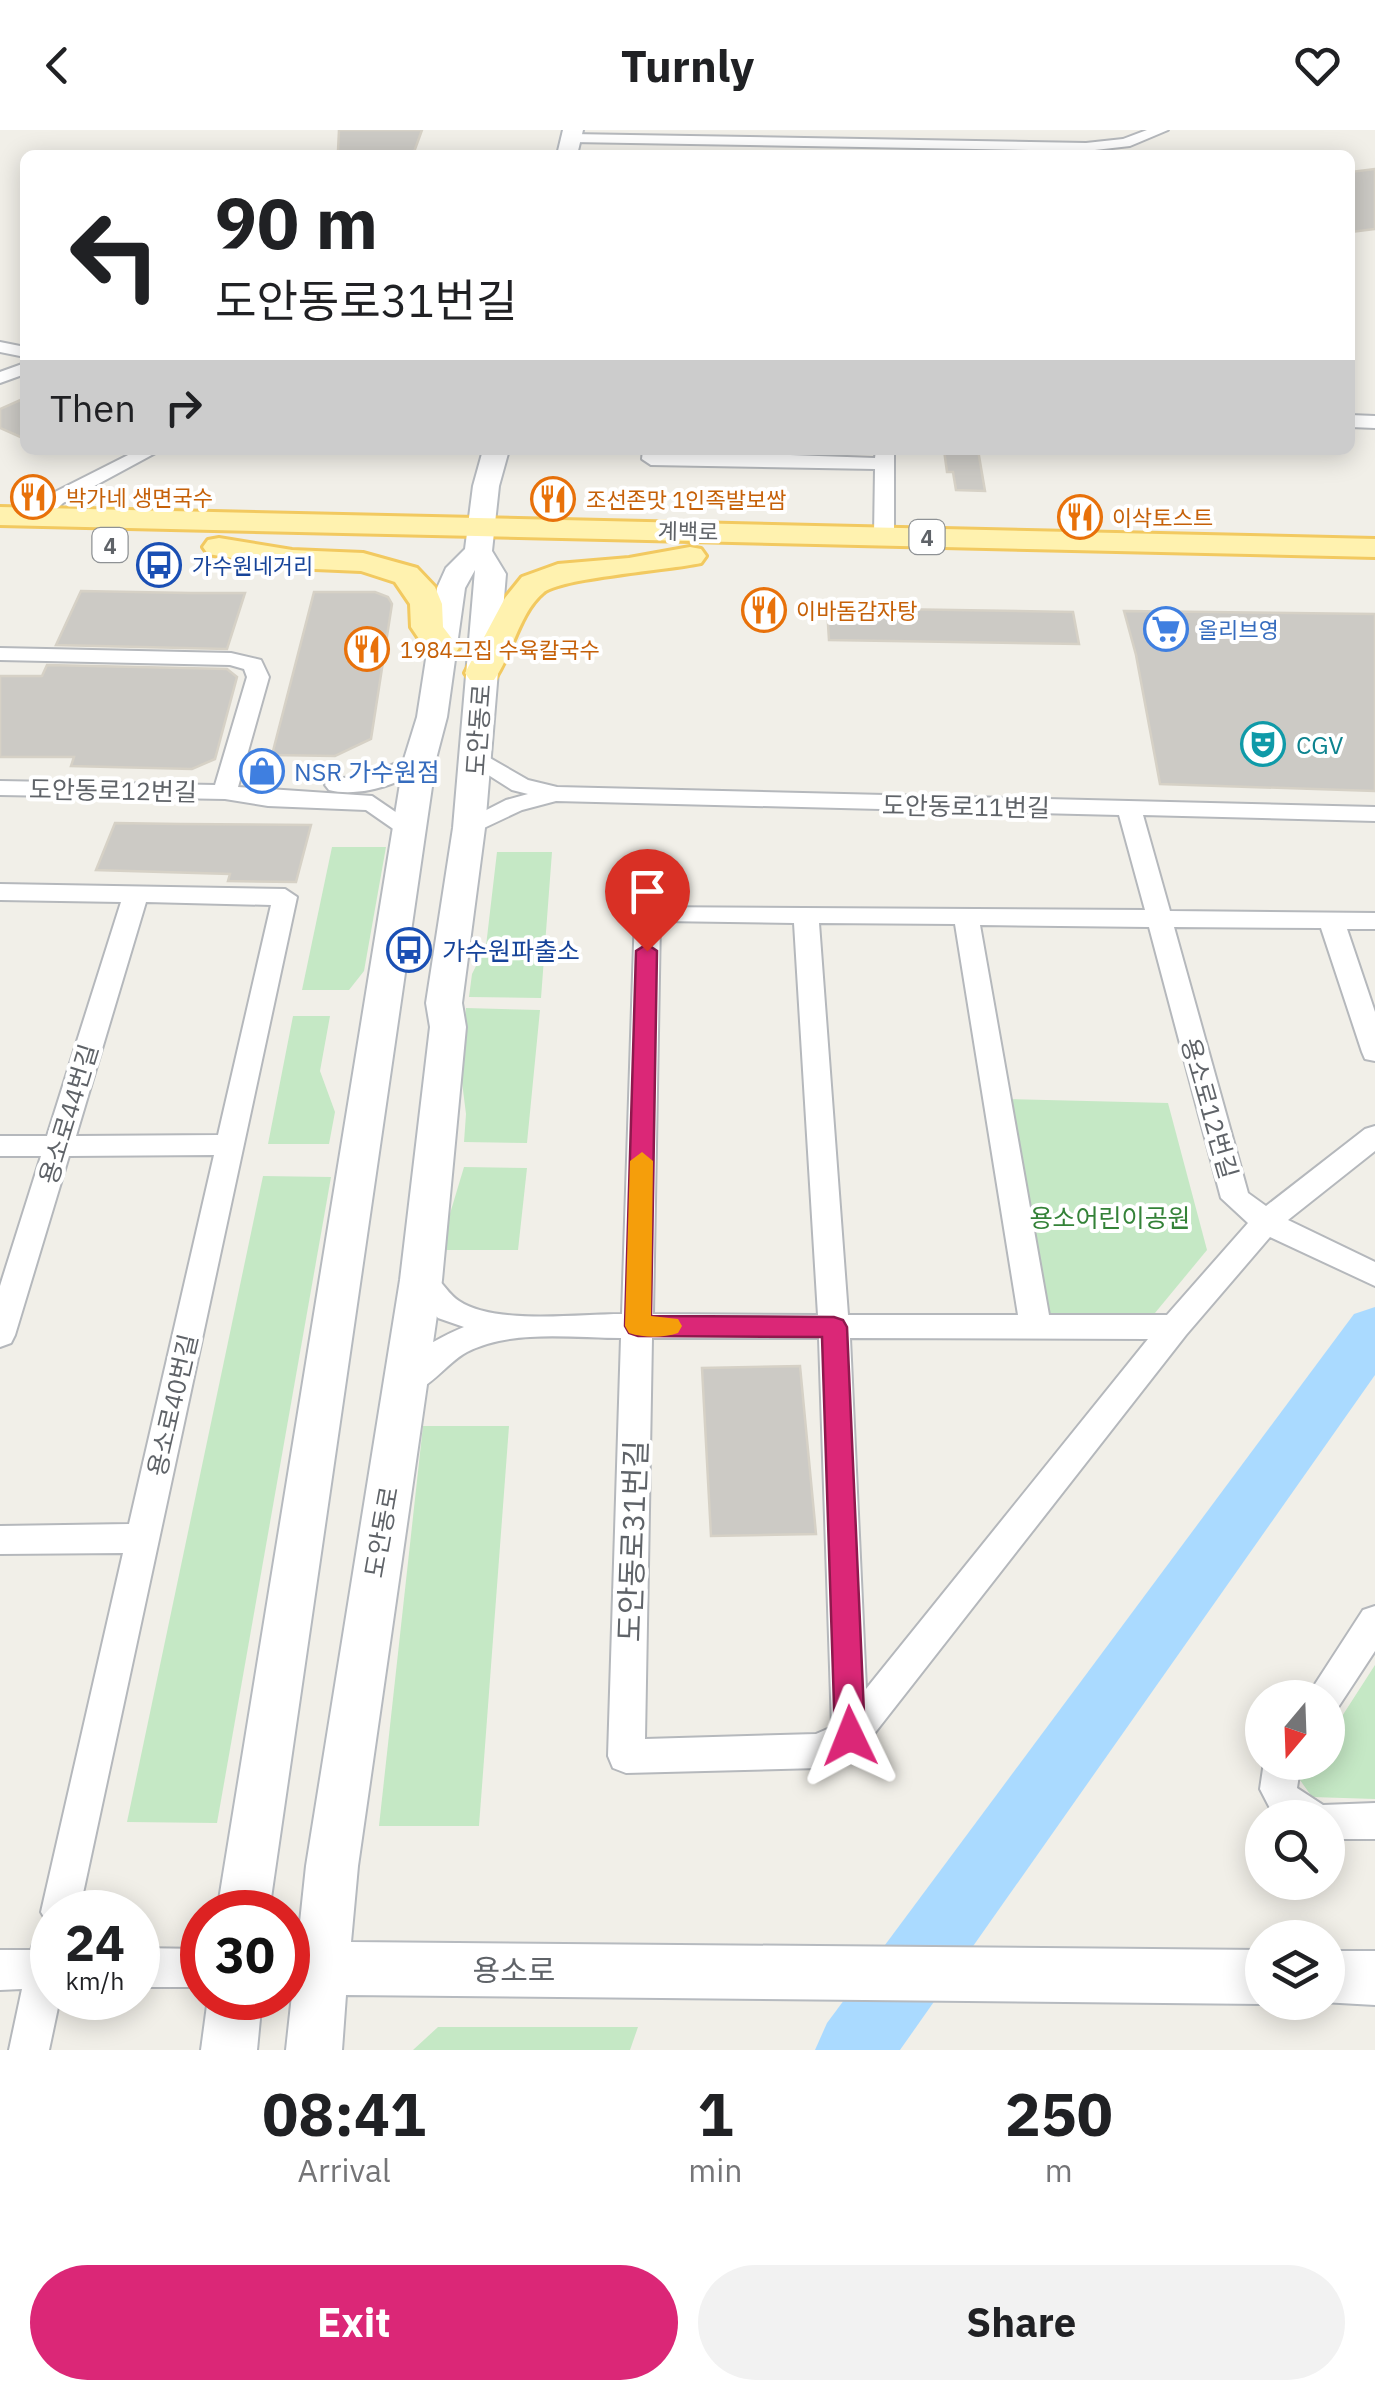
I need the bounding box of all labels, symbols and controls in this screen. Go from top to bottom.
text: Turnly [621,36,754,94]
icon: back [30,38,85,93]
icon: heart [1290,38,1345,93]
text: 90 m [215,177,378,268]
icon: left [50,190,180,320]
text: 도안동로31번길 [215,271,517,329]
icon: right [156,380,211,435]
text: Then [50,383,136,432]
restaurant icon: 박가네 생면국수 [10,474,56,520]
restaurant icon: 조선존맛 1인족발보쌈 [530,476,576,522]
place label: 박가네 생면국수 [66,483,213,512]
place label: 조선존맛 1인족발보쌈 [586,485,787,514]
restaurant icon: 이삭토스트 [1057,494,1103,540]
place label: 이삭토스트 [1112,503,1213,532]
street label: 계백로 [657,516,719,546]
road number: 4 [910,520,944,554]
road number: 4 [92,528,128,562]
bus stop icon: 가수원네거리 [136,542,182,588]
place label: 가수원네거리 [192,551,313,580]
restaurant icon: 이바돔감자탕 [741,587,787,633]
place label: 이바돔감자탕 [796,596,917,625]
supermarket icon: 올리브영 [1143,606,1189,652]
place label: 올리브영 [1198,615,1279,644]
restaurant icon: 1984그집 수육칼국수 [344,626,390,672]
place label: 1984그집 수육칼국수 [400,635,600,664]
street label: 도안동로 [458,683,498,777]
theatre icon: CGV [1240,721,1286,767]
place label: CGV [1296,728,1343,761]
shop icon: NSR 가수원점 [239,748,285,794]
place label: NSR 가수원점 [294,755,440,788]
street label: 도안동로12번길 [29,772,197,808]
street label: 도안동로11번길 [882,788,1050,824]
pin [605,849,690,952]
icon: arrive [620,864,675,919]
bus stop icon: 가수원파출소 [386,927,432,973]
place label: 가수원파출소 [442,934,580,967]
street label: 용소로12번길 [1174,1034,1246,1182]
street label: 용소로44번길 [31,1040,105,1188]
park label: 용소어린이공원 [1029,1201,1191,1234]
street label: 용소로40번길 [140,1331,204,1479]
street label: 도안동로31번길 [609,1440,655,1642]
street label: 도안동로 [357,1484,405,1580]
north arrow [1245,1680,1345,1780]
map controls [1245,1680,1345,2020]
position arrow [798,1684,902,1788]
button: search [1245,1800,1345,1900]
speed limit sign: 30 [180,1890,310,2020]
text: 24 [65,1910,125,1975]
button: layers [1245,1920,1345,2020]
street label: 용소로 [473,1950,555,1989]
text: km/h [66,1964,124,1997]
text: 08:41 [262,2074,426,2153]
text: 1 [697,2074,733,2153]
text: 250 [1005,2074,1113,2153]
text: Arrival [298,2149,391,2191]
text: min [688,2149,742,2191]
text: m [1045,2149,1073,2191]
button: Exit [30,2265,678,2380]
button: Share [698,2265,1345,2380]

